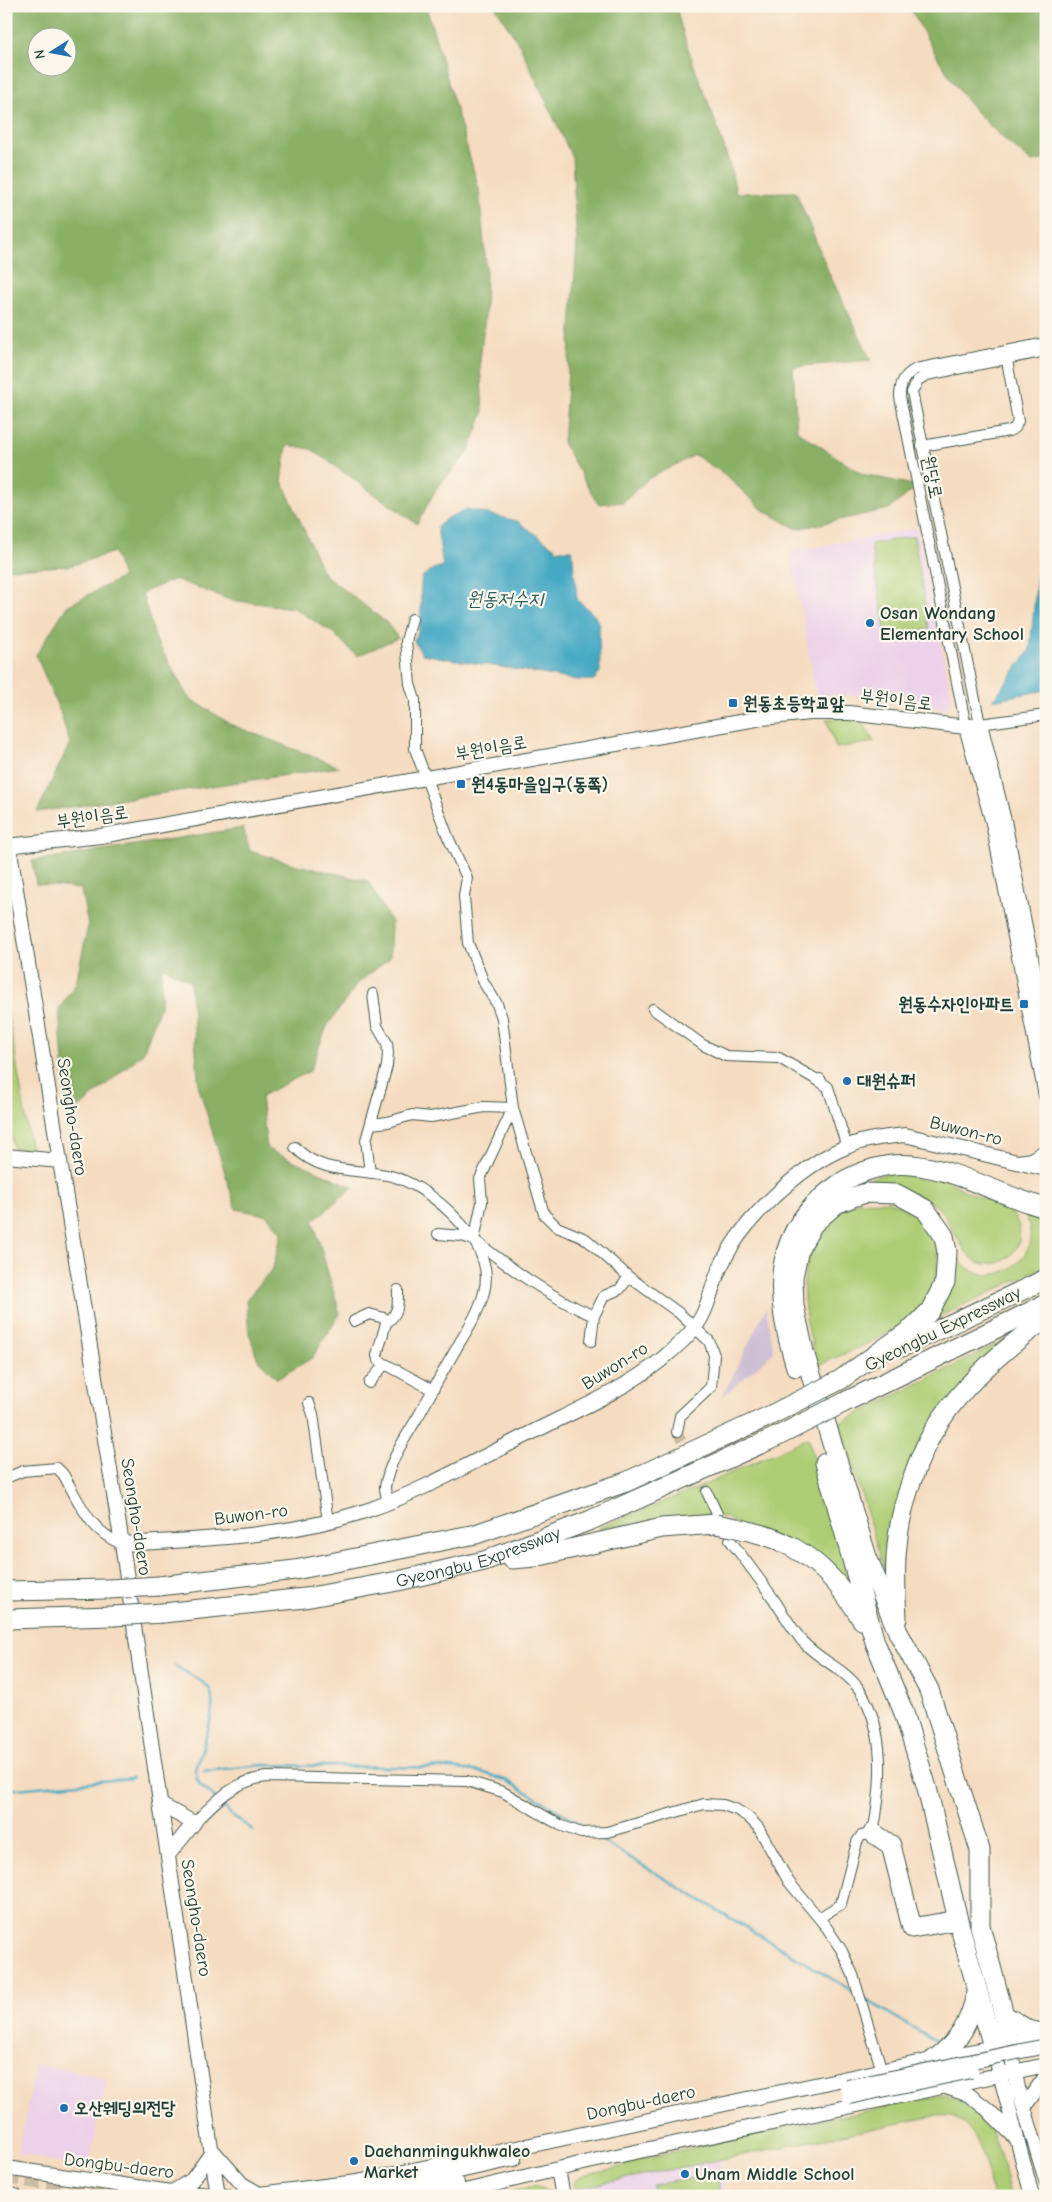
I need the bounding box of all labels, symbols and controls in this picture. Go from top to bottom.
north arrow [28,28,78,78]
text: N [31,48,49,60]
street label: 원당로 [918,454,946,500]
water label: 원동저수지 [467,588,545,610]
place label: Osan Wondang Elementary School [880,603,1024,645]
marker: Osan Wondang Elementary School [864,617,876,629]
street label: 부원이음로 [859,685,933,715]
place label: 원동초등학교앞 [743,693,845,714]
marker: 원동초등학교앞 [727,697,739,709]
street label: 부원이음로 [454,731,528,765]
place label: 원4동마을입구(동쪽) [471,774,608,795]
marker: 원4동마을입구(동쪽) [455,778,467,790]
street label: 부원이음로 [55,802,129,832]
place label: 원동수자인아파트 [898,994,1014,1015]
marker: 원동수자인아파트 [1018,998,1030,1010]
street label: Seongho-daero [52,1057,92,1177]
place label: 대원슈퍼 [857,1071,915,1092]
marker: 대원슈퍼 [841,1075,853,1087]
street label: Buwon-ro [928,1112,1004,1150]
street label: Gyeongbu Expressway [862,1282,1025,1376]
street label: Buwon-ro [578,1338,652,1394]
street label: Seongho-daero [116,1457,156,1577]
street label: Buwon-ro [213,1500,289,1530]
street label: Gyeongbu Expressway [394,1522,564,1592]
street label: Seongho-daero [176,1858,216,1978]
street label: Dongbu-daero [585,2081,697,2125]
place label: 오산웨딩의전당 [74,2098,176,2119]
marker: 오산웨딩의전당 [58,2102,70,2114]
place label: Daehanmingukhwaleo Market [364,2141,530,2183]
street label: Dongbu-daero [63,2149,175,2183]
marker: Daehanmingukhwaleo Market [348,2155,360,2167]
place label: Unam Middle School [695,2164,855,2185]
marker: Unam Middle School [679,2168,691,2180]

